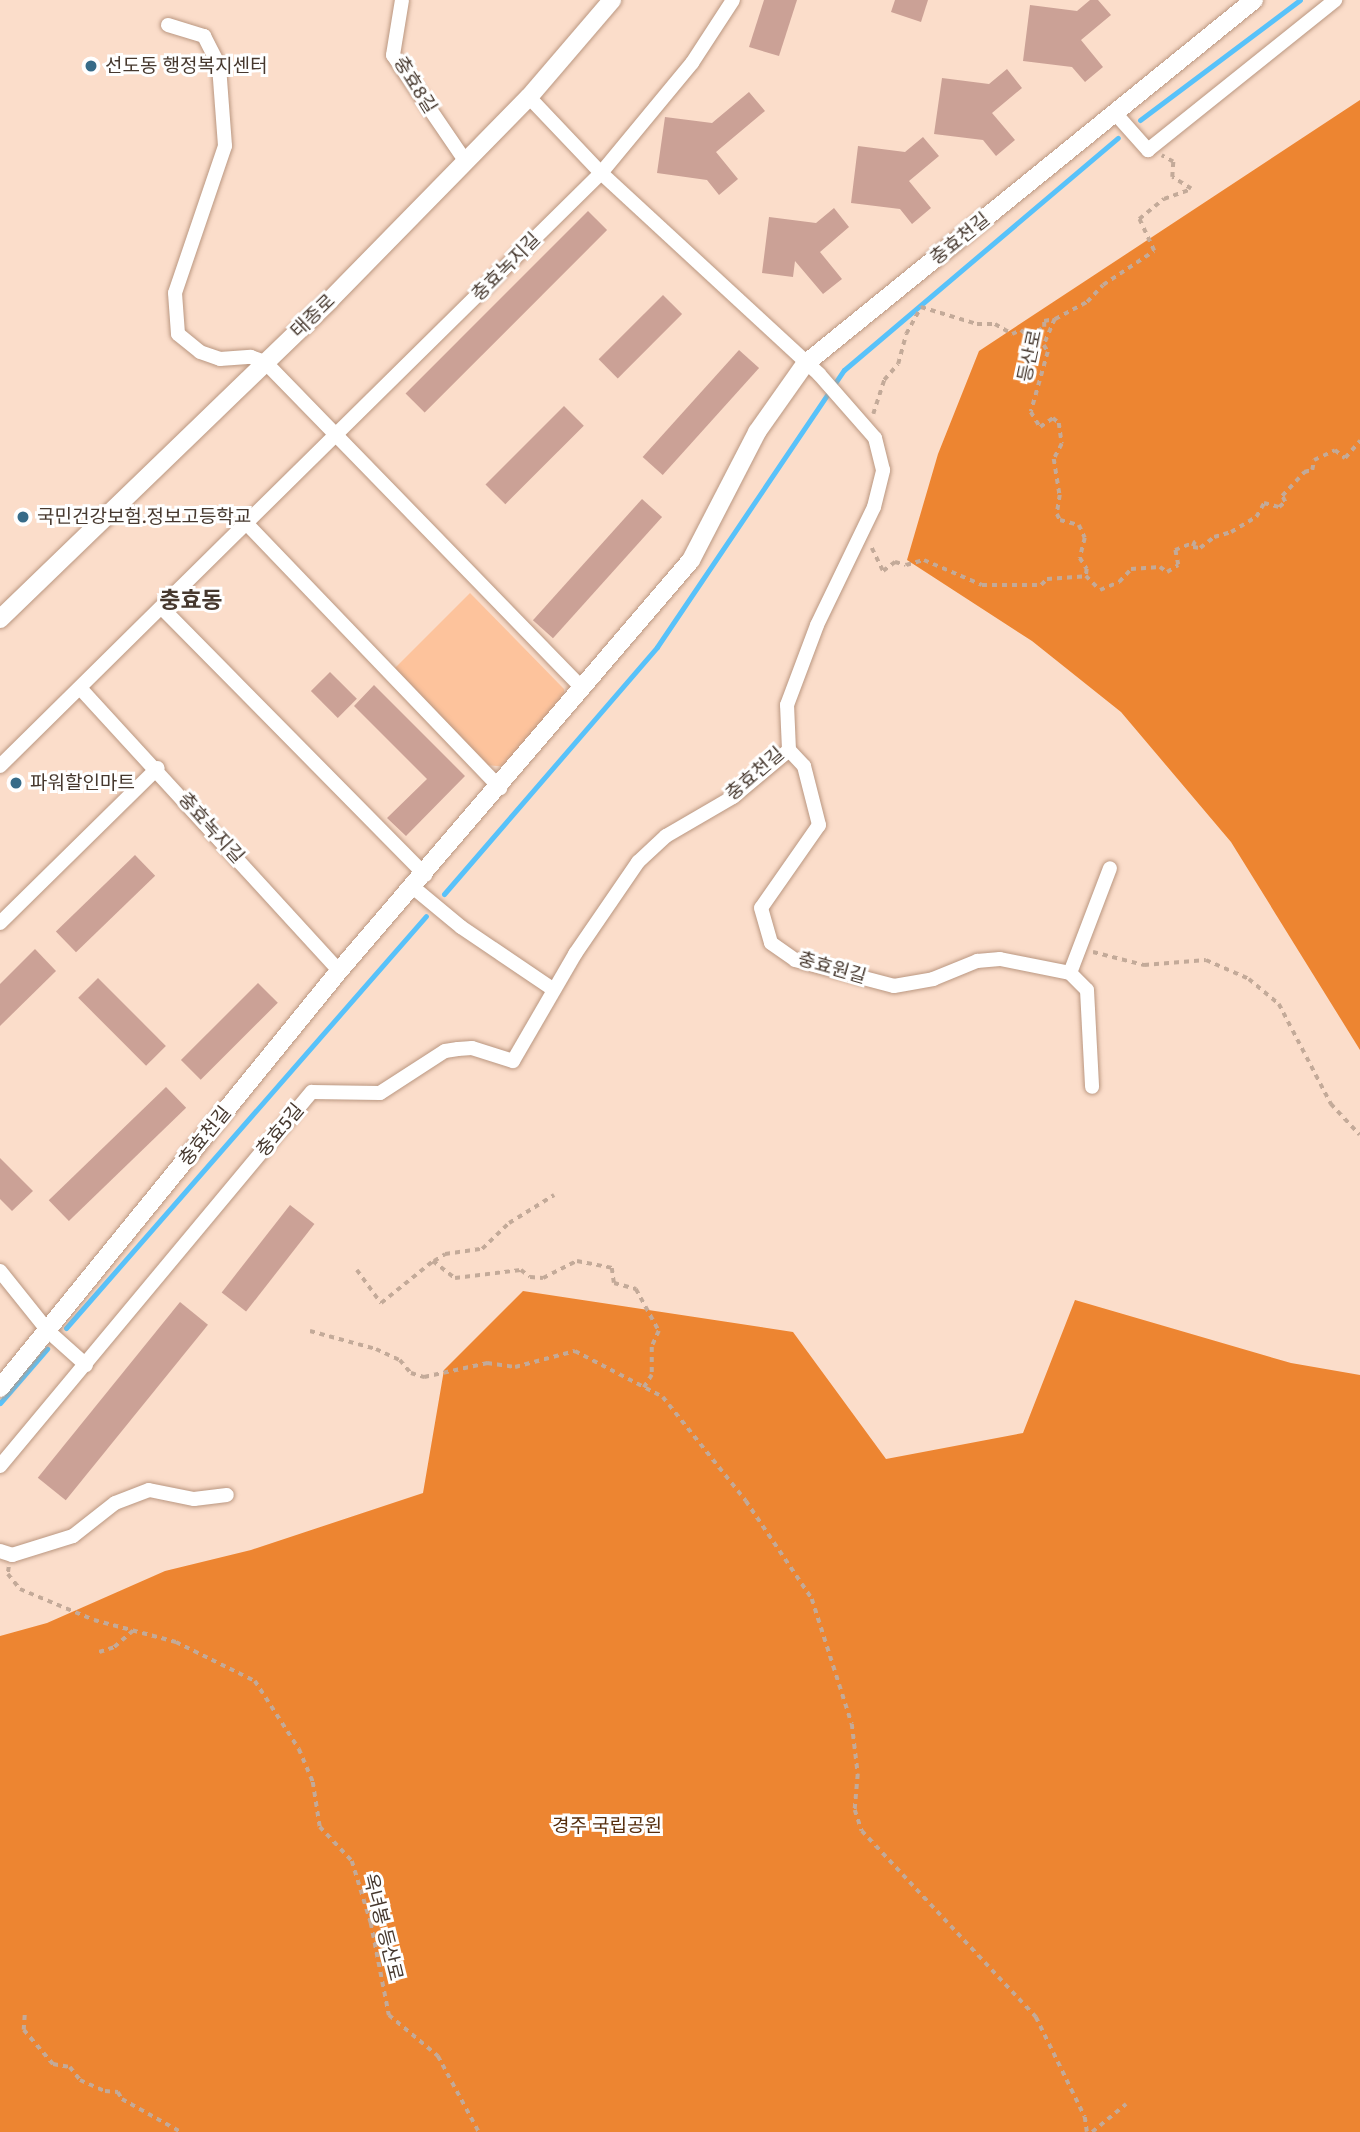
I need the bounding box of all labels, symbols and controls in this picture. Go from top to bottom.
street label: 충효8길 [389,52,441,118]
place label: 선도동 행정복지센터 [105,55,267,77]
marker: 선도동 행정복지센터 [83,58,99,74]
street label: 충효천길 [926,208,994,270]
street label: 충효녹지길 [467,228,545,306]
street label: 태종로 [286,290,340,342]
street label: 등산로 [1013,328,1047,384]
place label: 국민건강보험.정보고등학교 [37,506,251,528]
marker: 국민건강보험.정보고등학교 [15,509,31,525]
district label: 충효동 [159,586,223,614]
street label: 충효천길 [721,742,789,806]
place label: 파워할인마트 [30,772,135,794]
marker: 파워할인마트 [8,775,24,791]
street label: 충효녹지길 [173,788,249,868]
street label: 충효원길 [795,947,869,989]
street label: 충효5길 [251,1099,309,1161]
street label: 충효천길 [174,1102,236,1170]
park label: 경주 국립공원 [552,1815,662,1837]
street label: 옥녀봉 등산로 [359,1871,407,1983]

